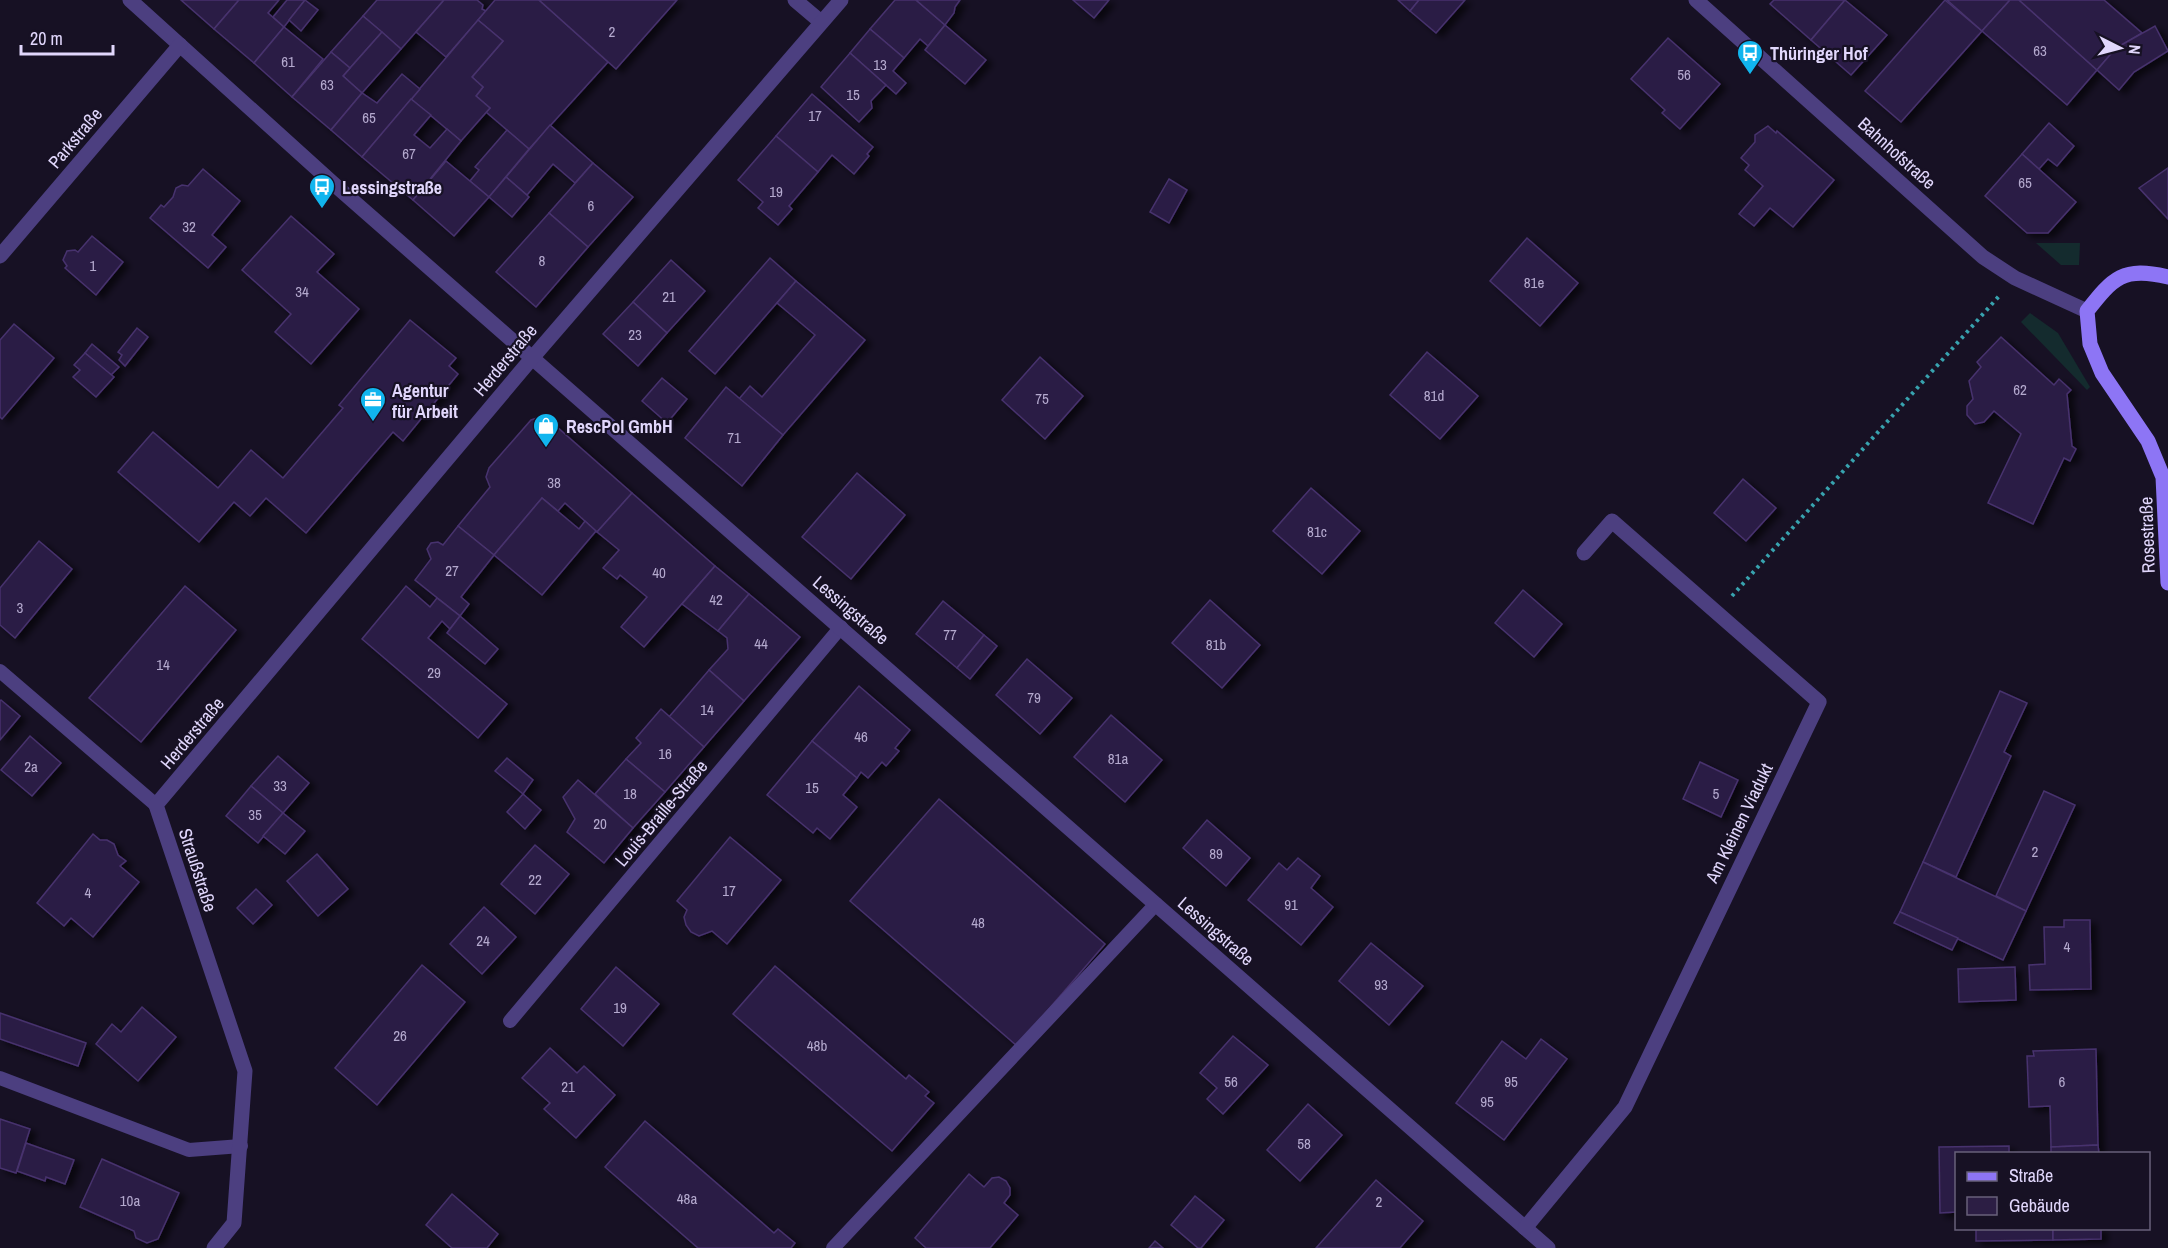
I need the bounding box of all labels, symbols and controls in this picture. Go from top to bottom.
scale bar [21,18,112,56]
north arrow [2090,18,2150,78]
house number: 2 [609,21,616,42]
text: 20 m [30,26,63,51]
bus stop icon: Thüringer Hof [1735,38,1765,76]
house number: 63 [2033,40,2047,61]
place label: Thüringer Hof [1770,41,1868,66]
text: N [2123,44,2146,55]
house number: 61 [281,51,295,72]
house number: 13 [873,54,887,75]
house number: 56 [1677,64,1691,85]
house number: 63 [320,74,334,95]
house number: 15 [846,84,860,105]
street label: Parkstraße [42,102,108,174]
house number: 17 [808,105,822,126]
house number: 65 [362,107,376,128]
street label: Bahnhofstraße [1853,111,1941,195]
house number: 67 [402,143,416,164]
bus stop icon: Lessingstraße [307,172,337,210]
house number: 65 [2018,172,2032,193]
place label: Lessingstraße [342,175,442,200]
house number: 19 [769,181,783,202]
house number: 6 [588,195,595,216]
house number: 32 [182,216,196,237]
house number: 8 [539,250,546,271]
house number: 1 [90,255,97,276]
house number: 81e [1524,272,1544,293]
house number: 34 [295,281,309,302]
house number: 21 [662,286,676,307]
street label: Herderstraße [467,319,543,401]
house number: 23 [628,324,642,345]
place label: Agentur für Arbeit [392,378,458,424]
house number: 62 [2013,379,2027,400]
office icon: Agentur für Arbeit [358,385,388,423]
house number: 81d [1424,385,1444,406]
house number: 75 [1035,388,1049,409]
shop icon: RescPol GmbH [531,411,561,449]
place label: RescPol GmbH [566,414,673,439]
house number: 71 [727,427,741,448]
house number: 38 [547,472,561,493]
street label: Rosestraße [2133,496,2161,574]
house number: 81c [1307,521,1327,542]
house number: 27 [445,560,459,581]
house number: 40 [652,562,666,583]
street label: Lessingstraße [808,570,894,650]
house number: 42 [709,589,723,610]
house number: 3 [17,597,24,618]
house number: 77 [943,624,957,645]
house number: 44 [754,633,768,654]
house number: 81b [1206,634,1226,655]
house number: 14 [156,654,170,675]
house number: 29 [427,662,441,683]
house number: 79 [1027,687,1041,708]
street label: Herderstraße [154,692,230,774]
house number: 14 [700,699,714,720]
house number: 46 [854,726,868,747]
house number: 16 [658,743,672,764]
house number: 81a [1108,748,1128,769]
street label: Louis-Braille-Straße [609,754,713,872]
house number: 2a [24,756,38,777]
street label: Am Kleinen Viadukt [1699,759,1779,888]
house number: 33 [273,775,287,796]
house number: 15 [805,777,819,798]
house number: 18 [623,783,637,804]
house number: 5 [1713,783,1720,804]
house number: 35 [248,804,262,825]
house number: 20 [593,813,607,834]
street label: Straußstraße [173,825,223,915]
house number: 2 [2032,841,2039,862]
house number: 89 [1209,843,1223,864]
house number: 22 [528,869,542,890]
house number: 17 [722,880,736,901]
house number: 4 [85,882,92,903]
street label: Lessingstraße [1173,891,1259,971]
house number: 91 [1284,894,1298,915]
house number: 48 [971,912,985,933]
house number: 24 [476,930,490,951]
house number: 4 [2064,936,2071,957]
house number: 93 [1374,974,1388,995]
house number: 19 [613,997,627,1018]
house number: 26 [393,1025,407,1046]
house number: 48b [807,1035,827,1056]
house number: 56 [1224,1071,1238,1092]
house number: 95 [1504,1071,1518,1092]
house number: 6 [2059,1071,2066,1092]
house number: 21 [561,1076,575,1097]
house number: 95 [1480,1091,1494,1112]
house number: 58 [1297,1133,1311,1154]
legend [1955,1152,2150,1230]
text: Straße [2009,1163,2053,1188]
house number: 48a [677,1188,697,1209]
house number: 10a [120,1190,140,1211]
house number: 2 [1376,1191,1383,1212]
text: Gebäude [2009,1193,2070,1218]

